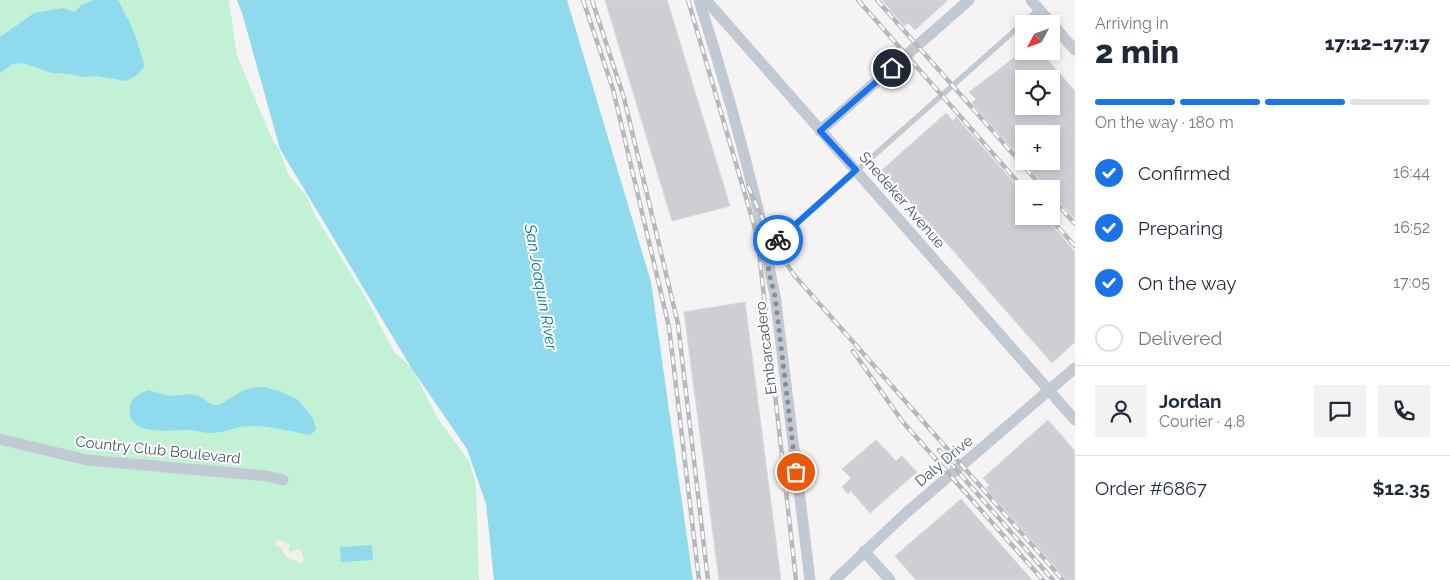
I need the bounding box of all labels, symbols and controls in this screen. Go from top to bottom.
text: Arriving in [1095,14,1169,33]
north arrow [1015,15,1060,60]
map controls [1015,15,1060,225]
text: 17:12–17:17 [1325,32,1430,54]
text: 2 min [1095,33,1179,70]
pin [871,47,913,89]
icon: home [878,54,906,82]
button: locate [1015,70,1060,115]
text: On the way · 180 m [1095,113,1234,132]
button: + [1015,125,1060,170]
street label: Snedeker Avenue [855,148,949,252]
icon: check [1095,159,1123,187]
text: Confirmed [1138,162,1230,184]
text: 16:44 [1393,163,1430,182]
button: − [1015,180,1060,225]
icon: check [1095,214,1123,242]
courier [753,215,803,265]
text: Preparing [1138,217,1223,239]
text: 16:52 [1393,218,1430,237]
water label: San Joaquin River [520,222,562,352]
icon: bike [764,226,792,254]
icon: check [1095,269,1123,297]
text: On the way [1138,272,1237,294]
text: 17:05 [1393,273,1430,292]
street label: Embarcadero [751,300,781,396]
text: Delivered [1138,327,1222,349]
button: person [1095,385,1147,437]
button: chat [1314,385,1366,437]
button: phone [1378,385,1430,437]
text: Jordan [1159,390,1222,412]
text: Courier · 4.8 [1159,412,1245,431]
street label: Daly Drive [911,431,977,490]
street label: Country Club Boulevard [75,432,241,468]
pin [775,451,817,493]
icon: bag [782,458,810,486]
text: Order #6867 [1095,477,1207,499]
text: $12.35 [1372,477,1430,499]

